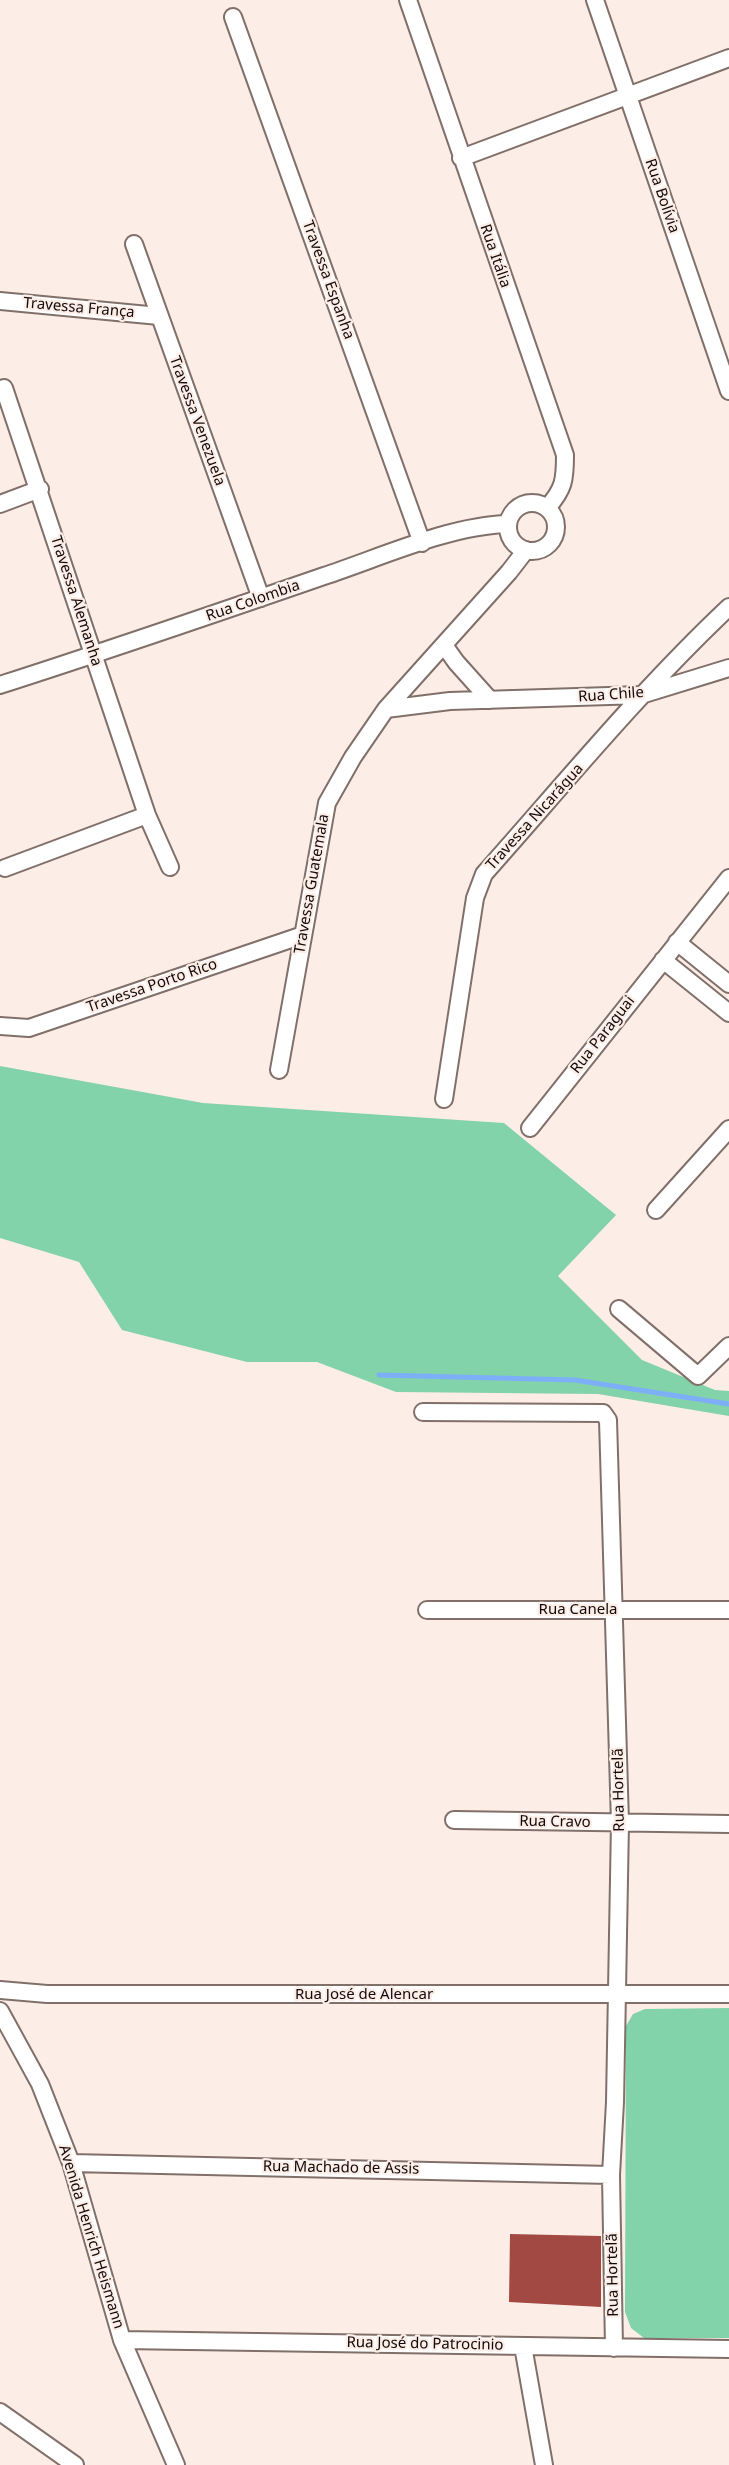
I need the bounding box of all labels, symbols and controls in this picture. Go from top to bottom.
street label: Rua Bolívia [641,156,683,236]
street label: Travessa Espanha [298,218,358,342]
street label: Rua Itália [476,222,514,290]
street label: Travessa França [23,294,135,322]
street label: Travessa Venezuela [165,354,229,488]
street label: Travessa Alemanha [46,534,106,668]
street label: Rua Colombia [204,577,302,625]
street label: Rua Chile [578,684,644,706]
street label: Travessa Nicarágua [483,760,587,874]
street label: Travessa Guatemala [291,813,333,955]
street label: Travessa Porto Rico [84,955,220,1017]
street label: Rua Paraguai [567,993,639,1077]
street label: Rua Canela [539,1601,617,1619]
street label: Rua Hortelã [609,1748,629,1832]
street label: Rua Cravo [519,1812,591,1832]
street label: Rua José de Alencar [295,1986,433,2004]
street label: Avenida Henrich Heismann [54,2143,128,2331]
street label: Rua Machado de Assis [263,2158,419,2178]
street label: Rua Hortelã [603,2233,623,2317]
street label: Rua José do Patrocinio [346,2334,504,2354]

